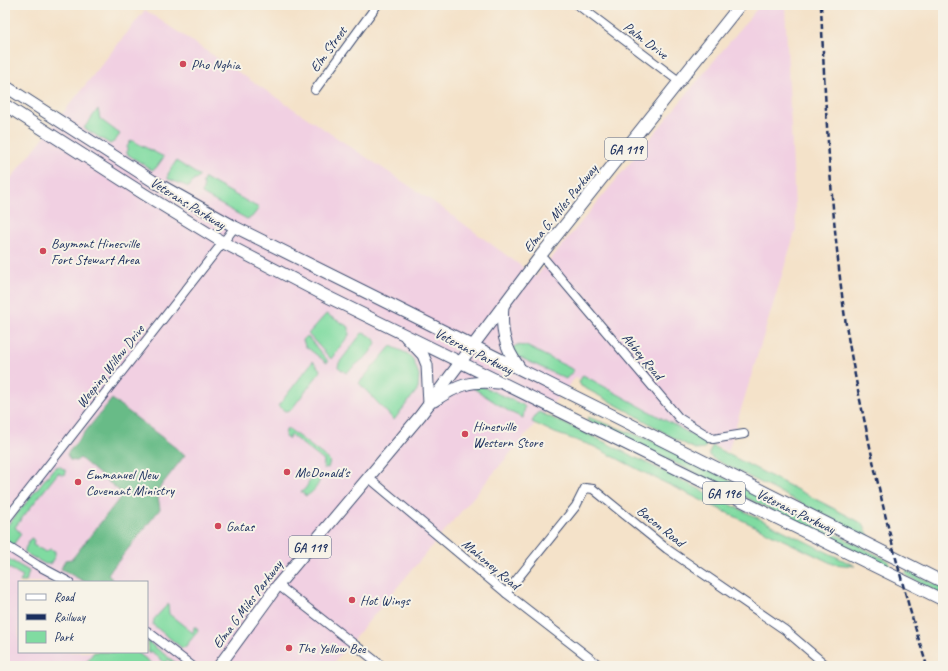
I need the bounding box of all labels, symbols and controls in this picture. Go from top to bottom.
street label: Palm Drive [620,18,672,63]
street label: Elm Street [306,22,351,75]
place label: Pho Nghia [191,56,241,73]
marker: Pho Nghia [178,59,188,69]
road number: GA 119 [605,138,647,160]
street label: Elma G. Miles Parkway [520,160,602,256]
street label: Veterans Parkway [147,174,229,234]
place label: Baymont Hinesville Fort Stewart Area [51,235,141,268]
marker: Baymont Hinesville Fort Stewart Area [38,246,48,256]
street label: Weeping Willow Drive [73,320,149,411]
street label: Veterans Parkway [432,325,517,379]
street label: Abbey Road [618,330,669,385]
place label: Hinesville Western Store [473,418,544,451]
marker: Hinesville Western Store [460,429,470,439]
place label: McDonald's [295,464,351,481]
place label: Emmanuel New Covenant Ministry [86,466,175,499]
marker: McDonald's [282,467,292,477]
marker: Emmanuel New Covenant Ministry [73,477,83,487]
road number: GA 196 [703,482,745,504]
street label: Veterans Parkway [754,485,839,538]
street label: Bacon Road [633,502,690,552]
place label: Gatas [226,518,255,535]
marker: Gatas [213,521,223,531]
street label: Mahoney Road [458,535,525,595]
road number: GA 119 [289,536,331,558]
street label: Elma G Miles Parkway [209,556,287,652]
legend [18,581,148,653]
text: Road [54,589,76,605]
place label: Hot Wings [360,592,411,609]
marker: Hot Wings [347,595,357,605]
text: Railway [54,609,86,625]
text: Park [54,629,75,645]
place label: The Yellow Bee [297,640,367,657]
marker: The Yellow Bee [284,643,294,653]

